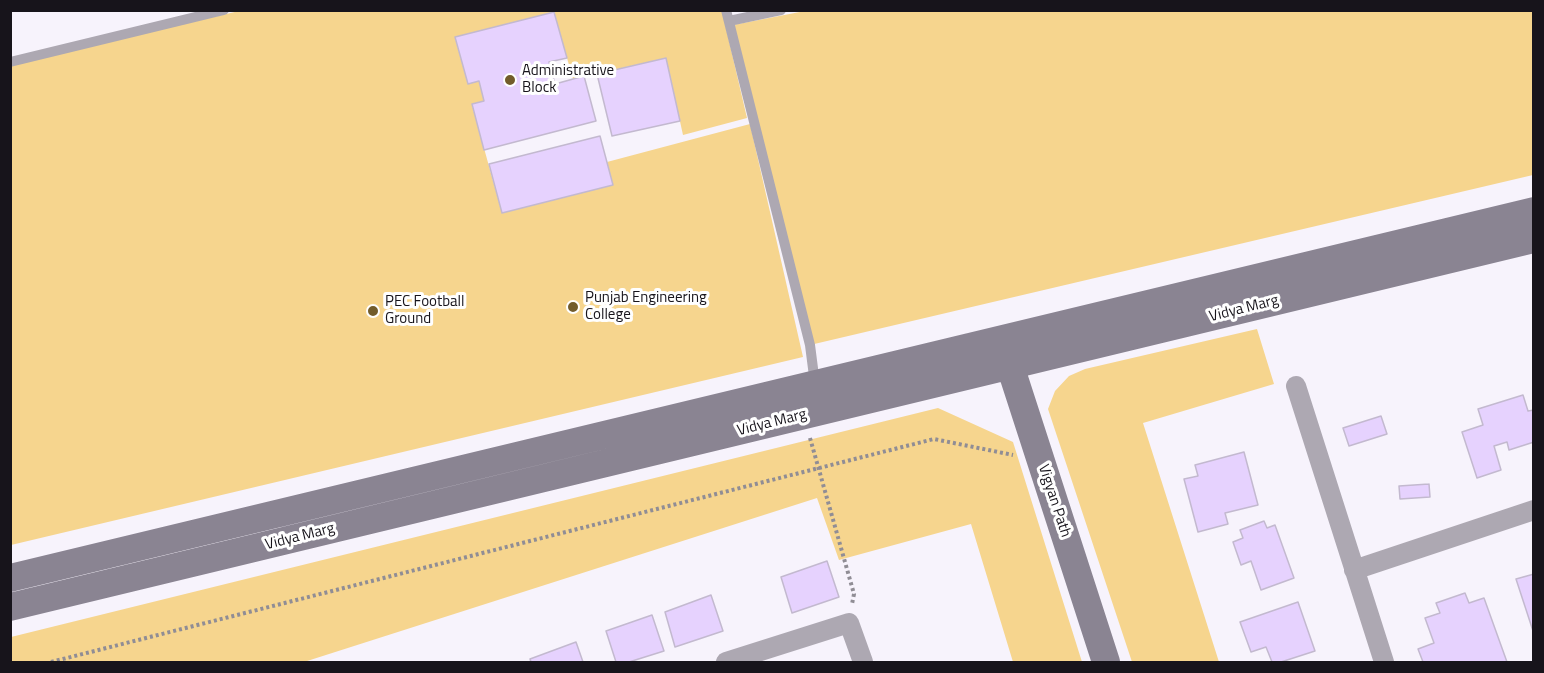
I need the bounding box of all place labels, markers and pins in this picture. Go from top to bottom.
place label: Administrative Block [522,62,614,97]
marker: Administrative Block [503,73,517,87]
place label: Punjab Engineering College [585,289,707,324]
place label: PEC Football Ground [385,293,465,328]
marker: Punjab Engineering College [566,300,580,314]
marker: PEC Football Ground [366,304,380,318]

